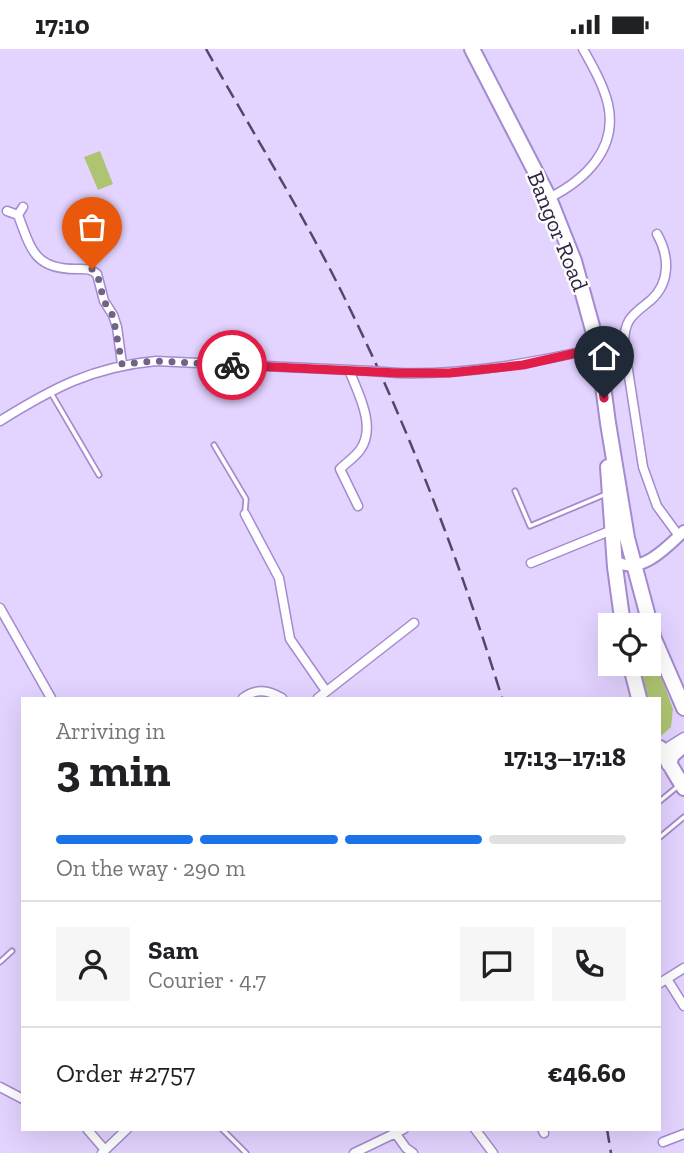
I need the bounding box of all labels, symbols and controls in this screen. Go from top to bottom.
text: 17:10 [35,9,90,41]
street label: Bangor Road [521,167,595,295]
pin [62,197,122,269]
icon: bag [73,208,111,246]
pin [574,326,634,398]
courier [197,330,267,400]
icon: home [585,337,623,375]
icon: bike [213,346,251,384]
map controls [598,613,661,676]
button: locate [598,613,661,676]
text: Arriving in [56,717,165,745]
text: 17:13–17:18 [504,741,626,773]
text: 3 min [56,743,170,798]
text: On the way · 290 m [56,854,245,882]
button: person [56,927,130,1001]
button: chat [460,927,534,1001]
button: phone [552,927,626,1001]
text: Sam [148,934,198,966]
text: Courier · 4.7 [148,966,266,994]
text: Order #2757 [56,1057,195,1089]
text: €46.60 [547,1057,626,1089]

